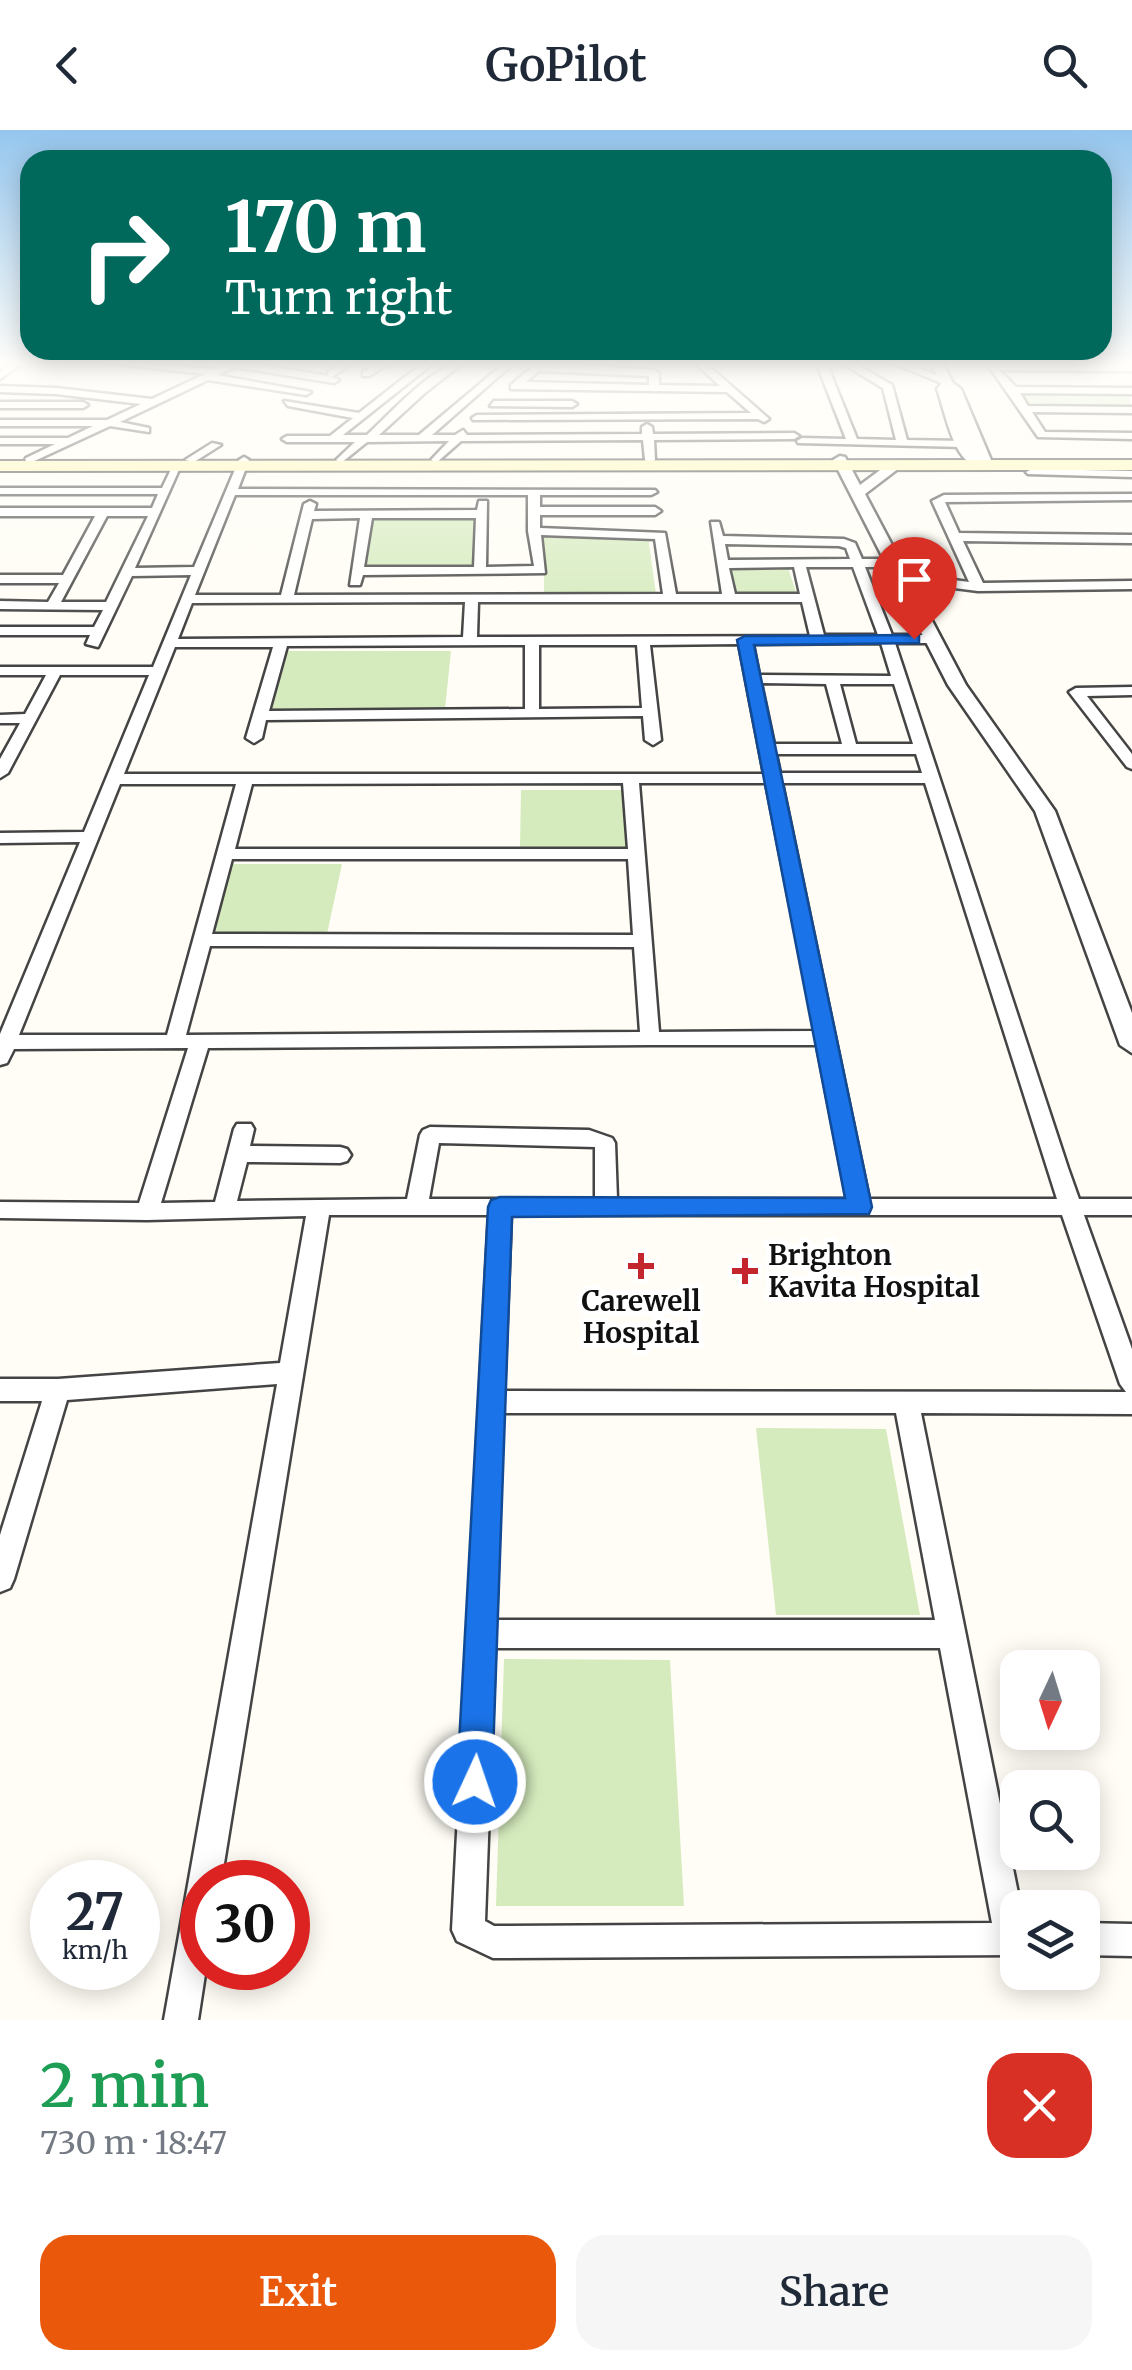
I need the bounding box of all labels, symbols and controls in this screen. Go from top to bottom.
text: GoPilot [485,37,647,93]
icon: back [40,38,95,93]
icon: search [1037,38,1092,93]
text: 170 m [225,183,426,271]
icon: right [60,190,190,320]
text: Turn right [225,270,453,326]
pin [872,537,957,640]
icon: arrive [887,552,942,607]
place label: Brighton Kavita Hospital [768,1237,980,1305]
marker: Carewell Hospital [628,1253,654,1279]
marker: Brighton Kavita Hospital [732,1258,758,1284]
place label: Carewell Hospital [581,1283,701,1351]
north arrow [1000,1650,1100,1750]
map controls [1000,1650,1100,1990]
position arrow [423,1730,527,1834]
button: search [1000,1770,1100,1870]
speed limit sign: 30 [180,1860,310,1990]
text: 27 [66,1881,124,1944]
button: layers [1000,1890,1100,1990]
text: km/h [62,1934,128,1966]
text: 2 min [40,2048,209,2123]
button: close [987,2053,1092,2158]
text: 730 m · 18:47 [40,2123,227,2163]
button: Exit [40,2235,556,2350]
button: Share [576,2235,1092,2350]

